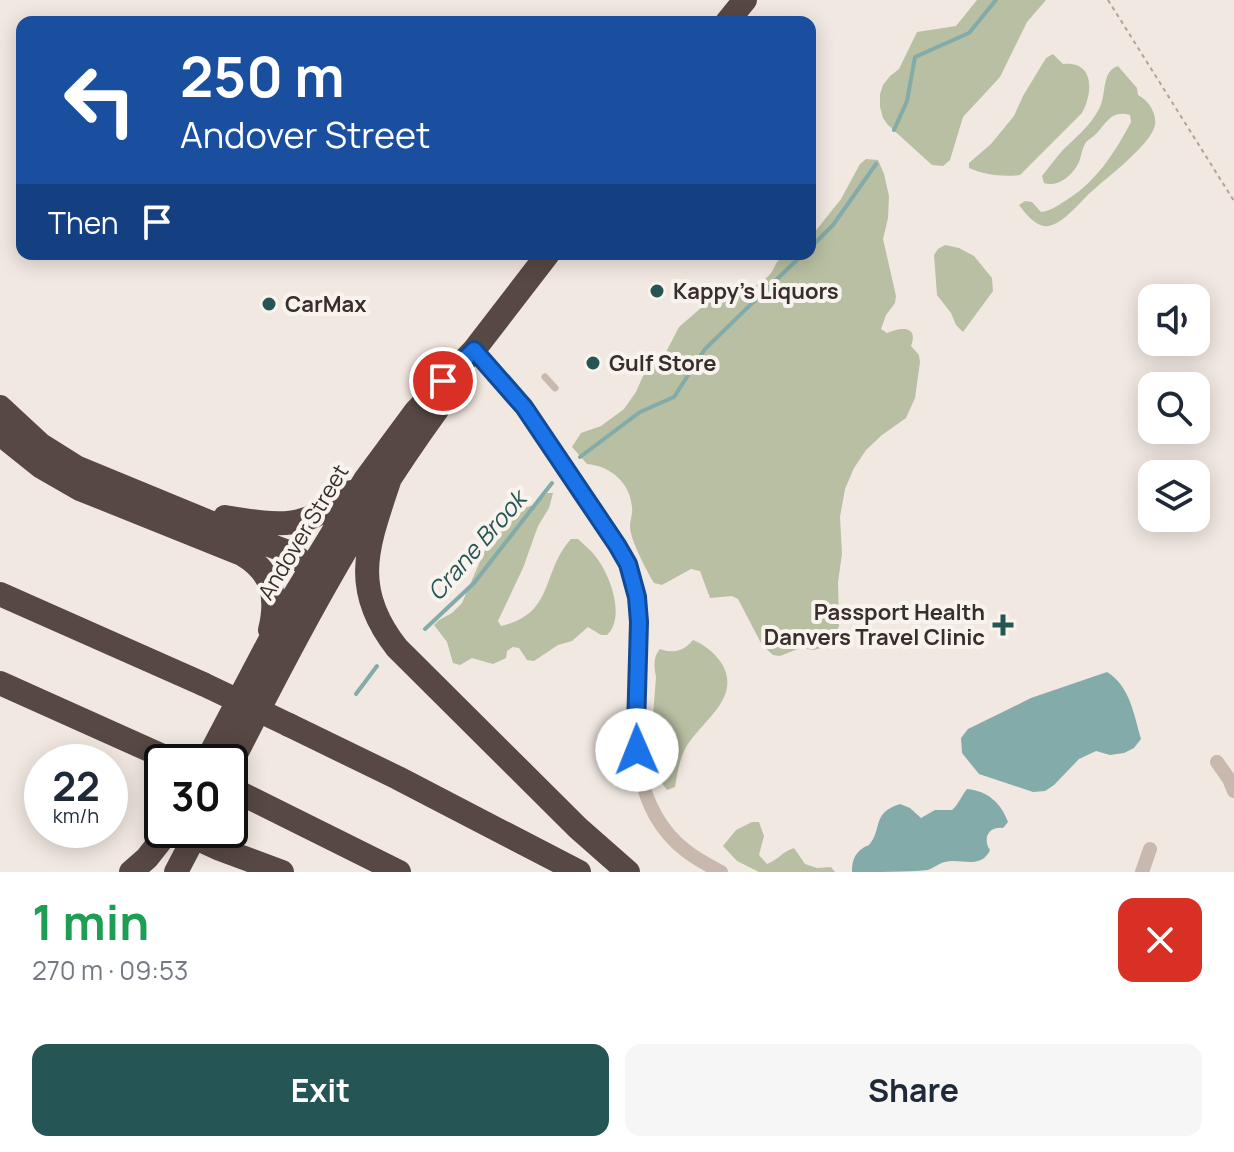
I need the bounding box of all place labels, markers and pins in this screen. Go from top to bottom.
place label: Kappy's Liquors [673,276,839,306]
marker: Kappy's Liquors [648,282,666,300]
place label: CarMax [285,289,366,319]
marker: CarMax [260,295,278,313]
pin [409,347,477,415]
place label: Gulf Store [609,348,717,378]
marker: Gulf Store [584,354,602,372]
place label: Passport Health Danvers Travel Clinic [764,597,985,652]
marker: Passport Health Danvers Travel Clinic [992,614,1014,636]

